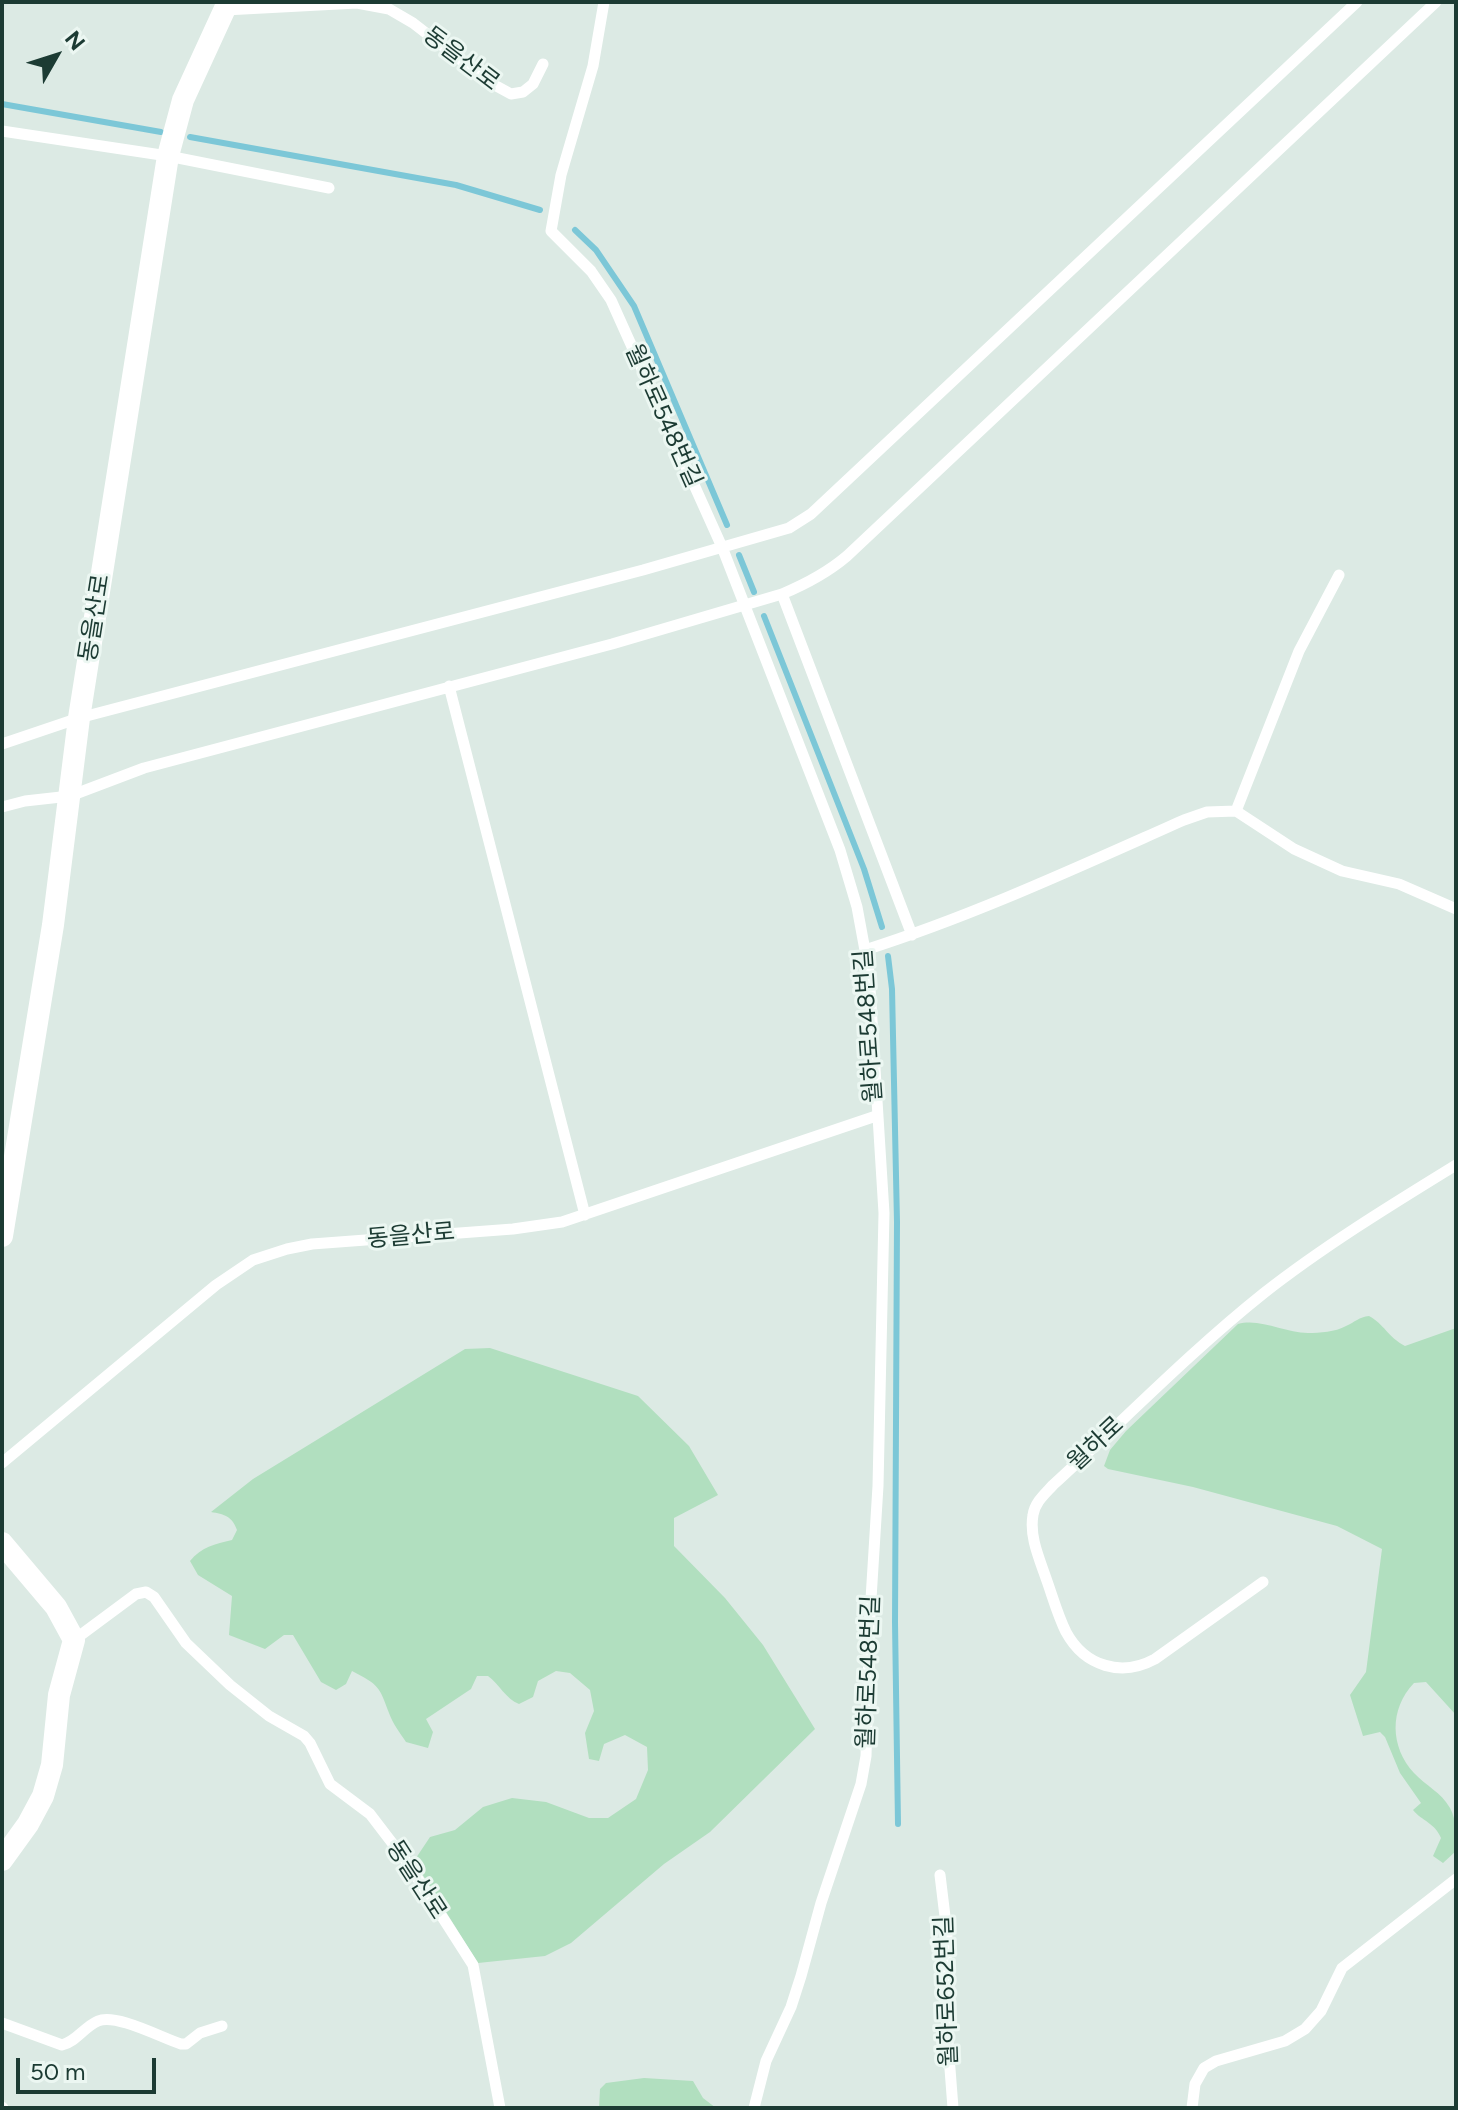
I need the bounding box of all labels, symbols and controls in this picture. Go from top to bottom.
north arrow [16,16,96,96]
street label: 동을산로 [417,21,505,97]
text: N [59,25,91,56]
street label: 월하로548번길 [619,340,707,492]
street label: 동을산로 [74,572,116,664]
street label: 월하로548번길 [849,948,889,1104]
street label: 동을산로 [366,1218,456,1254]
street label: 월하로 [1062,1411,1130,1477]
street label: 월하로548번길 [852,1595,886,1749]
street label: 동을산로 [380,1835,452,1925]
street label: 월하로652번길 [930,1915,964,2067]
scale bar [20,2042,160,2092]
text: 50 m [30,2057,86,2086]

